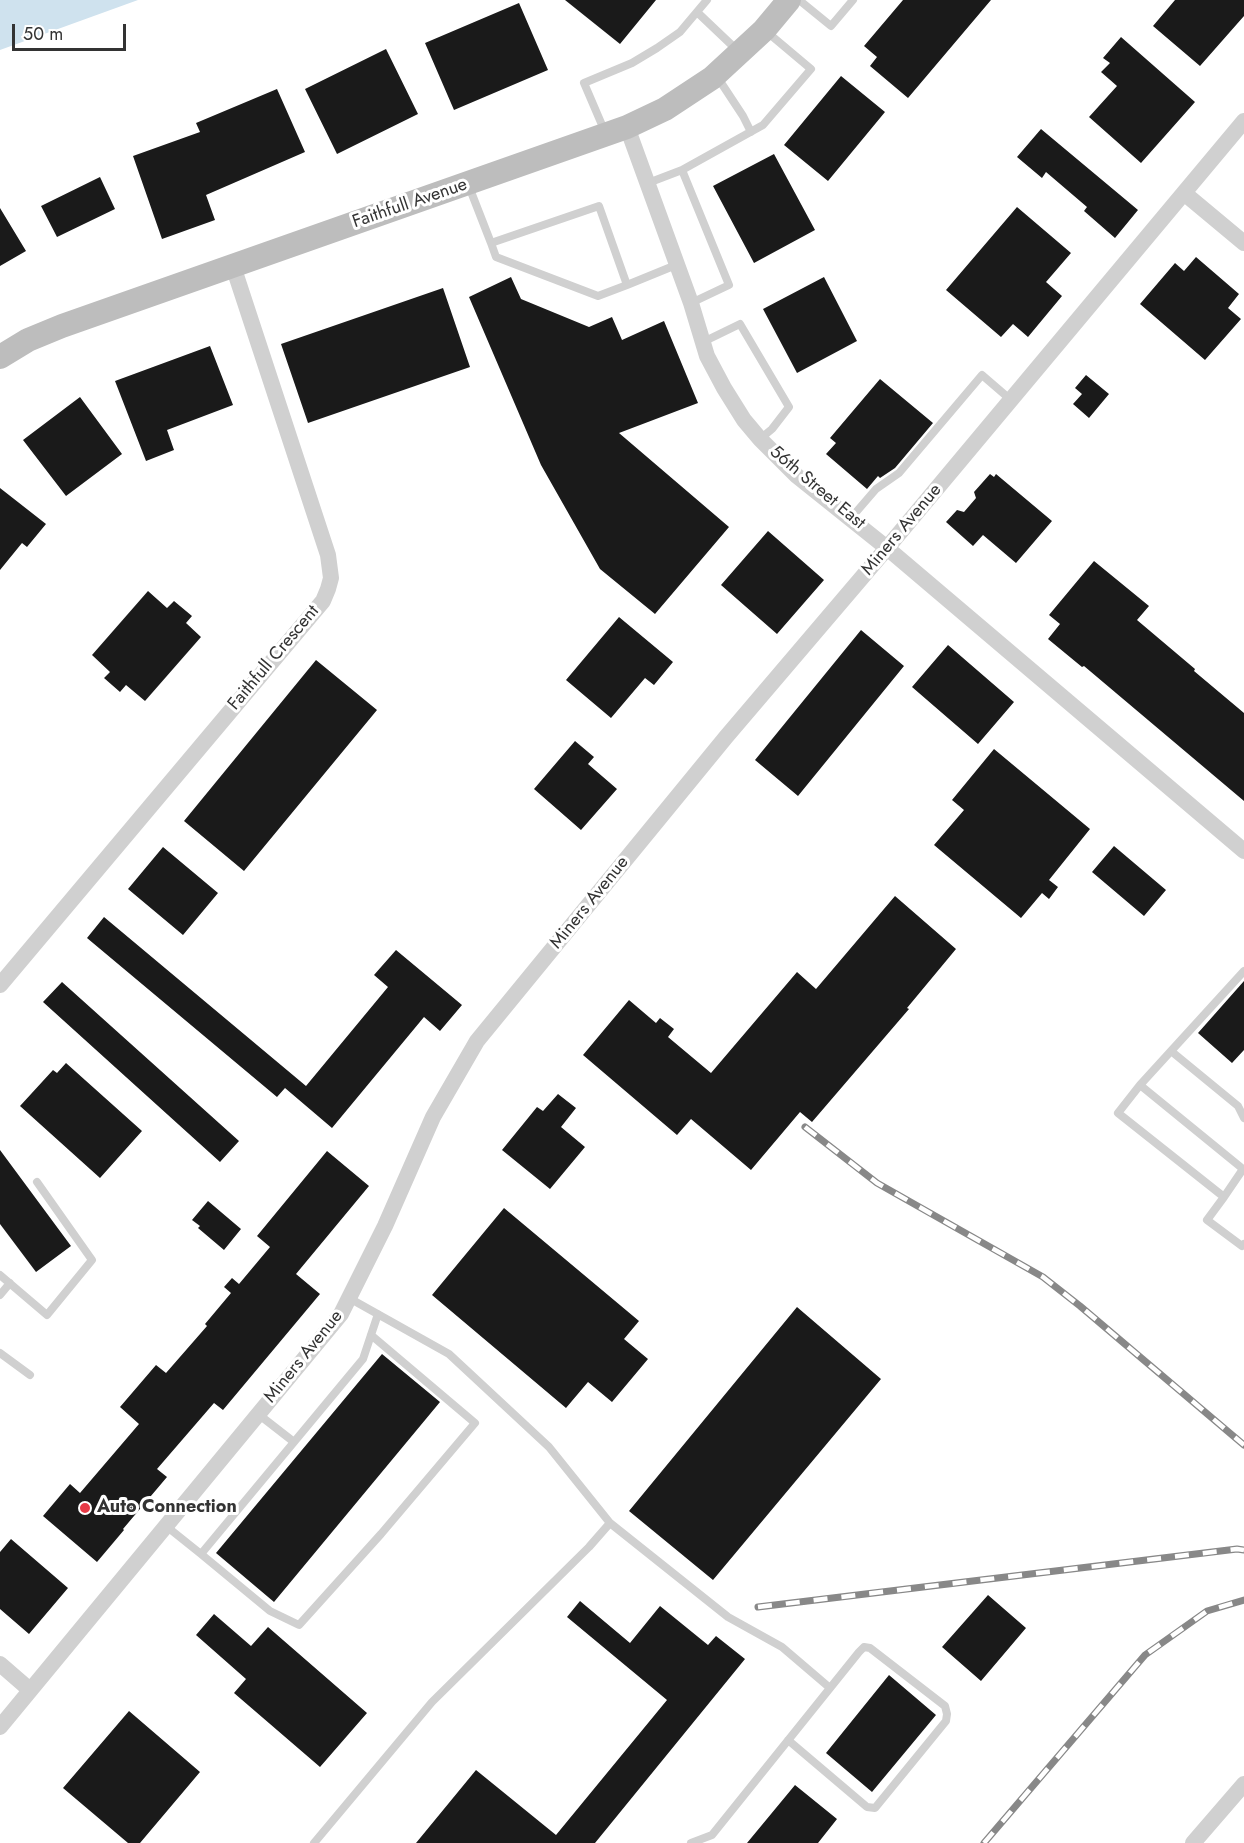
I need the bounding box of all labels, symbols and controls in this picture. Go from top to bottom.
scale bar [15,12,129,50]
text: 50 m [23,21,63,47]
street label: Faithfull Avenue [350,174,470,234]
street label: 56th Street East [765,442,869,534]
street label: Miners Avenue [857,480,947,580]
street label: Faithfull Crescent [224,601,324,715]
street label: Miners Avenue [546,852,634,954]
street label: Miners Avenue [260,1306,348,1408]
place label: Auto Connection [97,1497,237,1519]
marker: Auto Connection [78,1501,92,1515]

